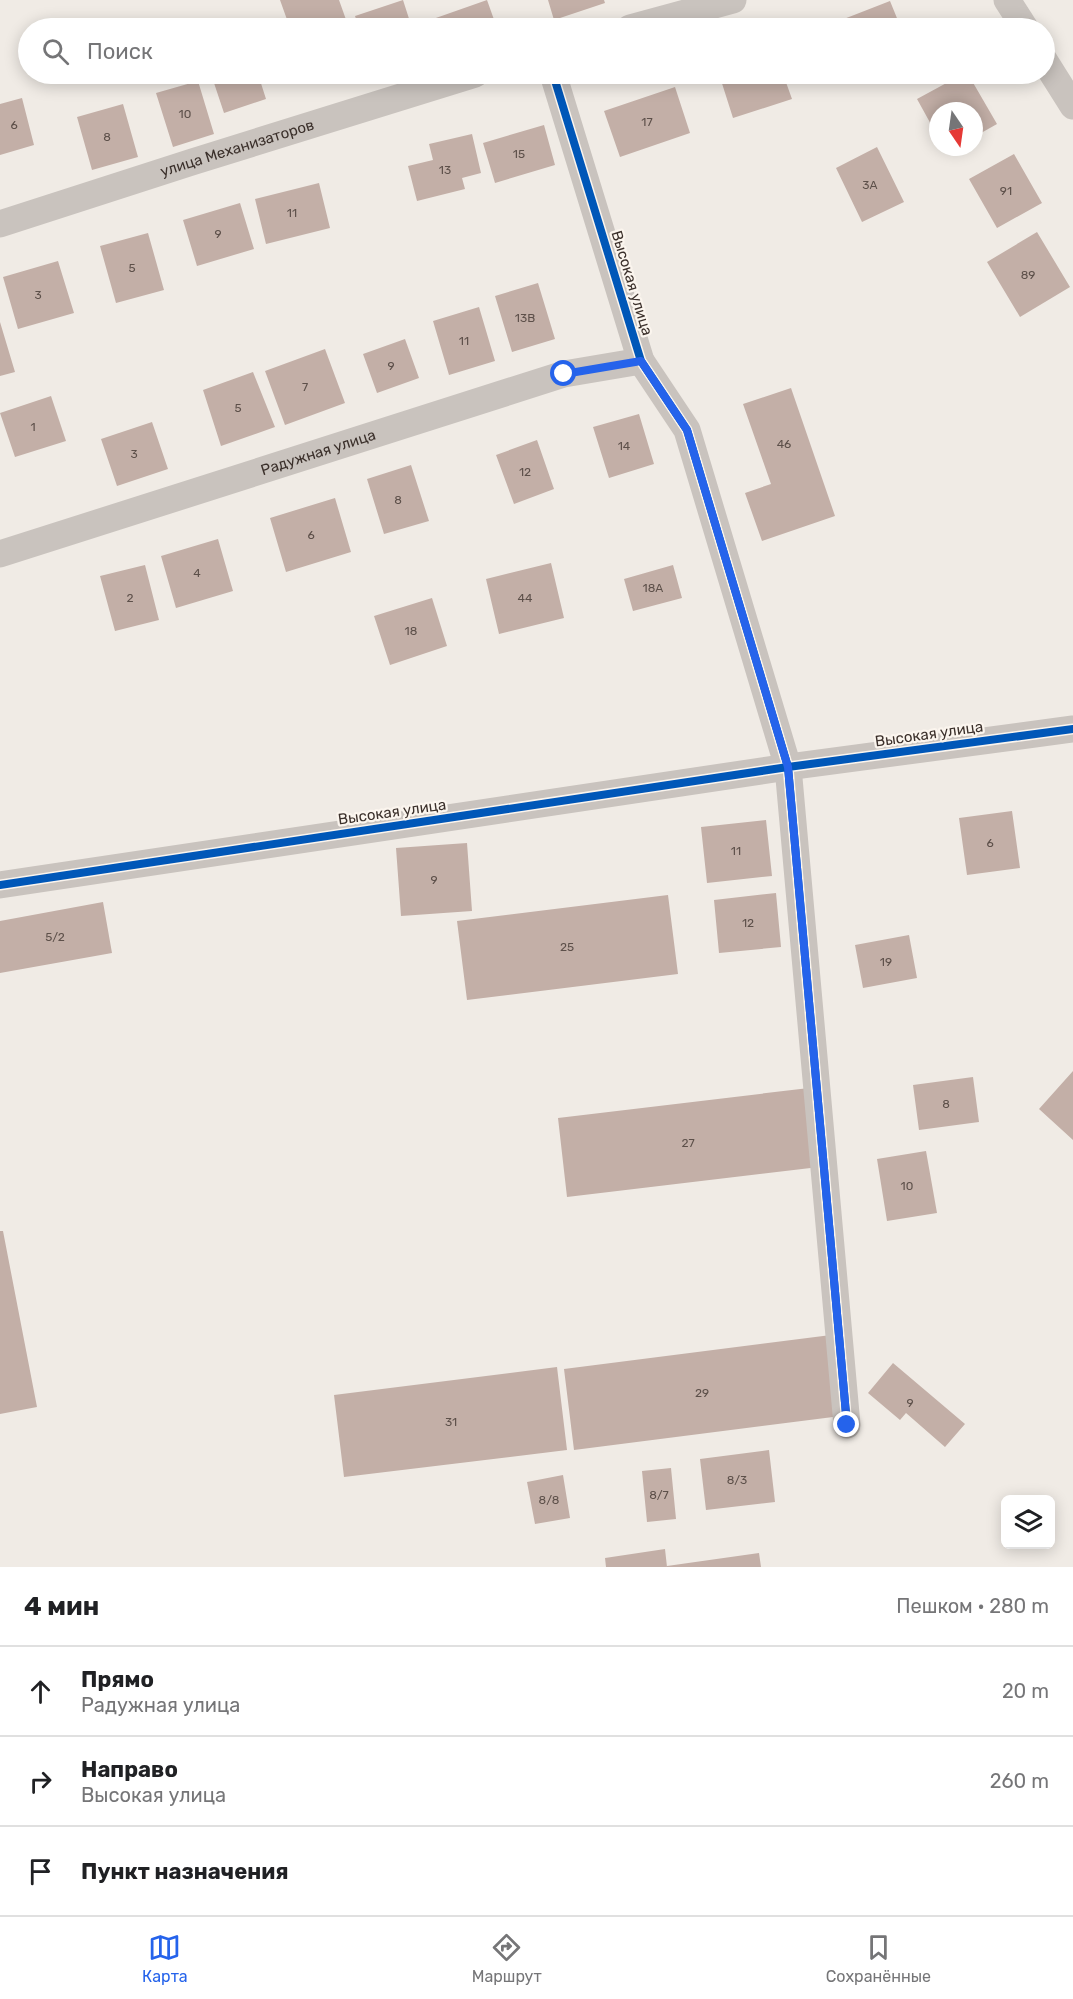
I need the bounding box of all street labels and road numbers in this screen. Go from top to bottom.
street label: улица Механизаторов [158,116,316,181]
street label: Высокая улица [607,228,657,338]
street label: Радужная улица [258,426,378,479]
street label: Высокая улица [874,718,984,750]
street label: Высокая улица [337,796,447,828]

